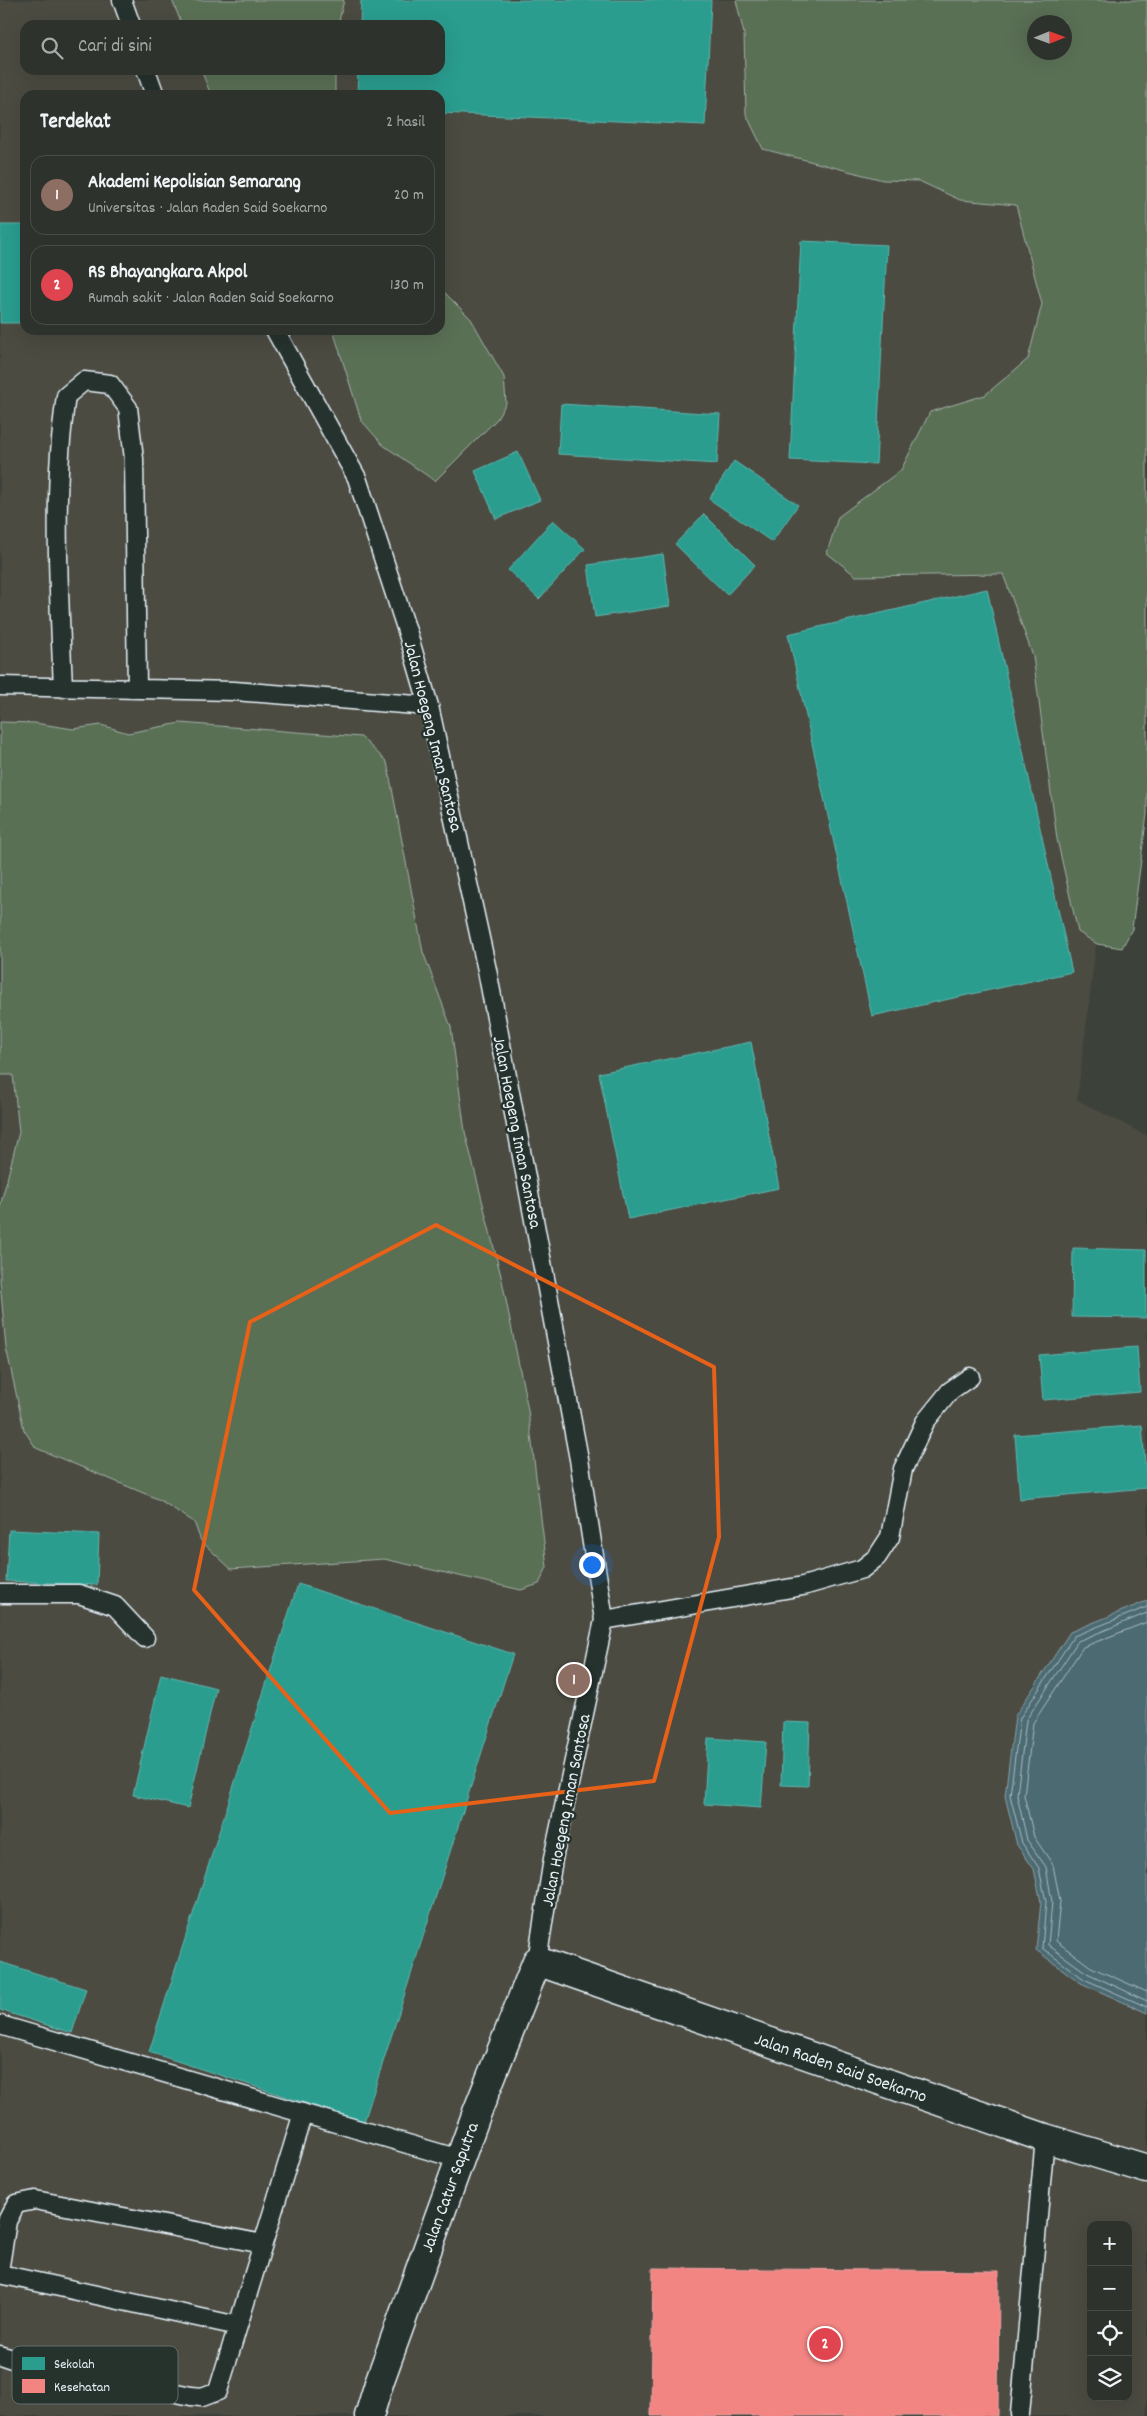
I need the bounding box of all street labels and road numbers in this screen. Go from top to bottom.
street label: Jalan Hoegeng Iman Santosa [396,639,468,835]
street label: Jalan Hoegeng Iman Santosa [485,1034,547,1231]
street label: Jalan Hoegeng Iman Santosa [537,1712,598,1909]
street label: Jalan Raden Said Soekarno [750,2028,930,2111]
street label: Jalan Catur Saputra [416,2119,487,2256]

